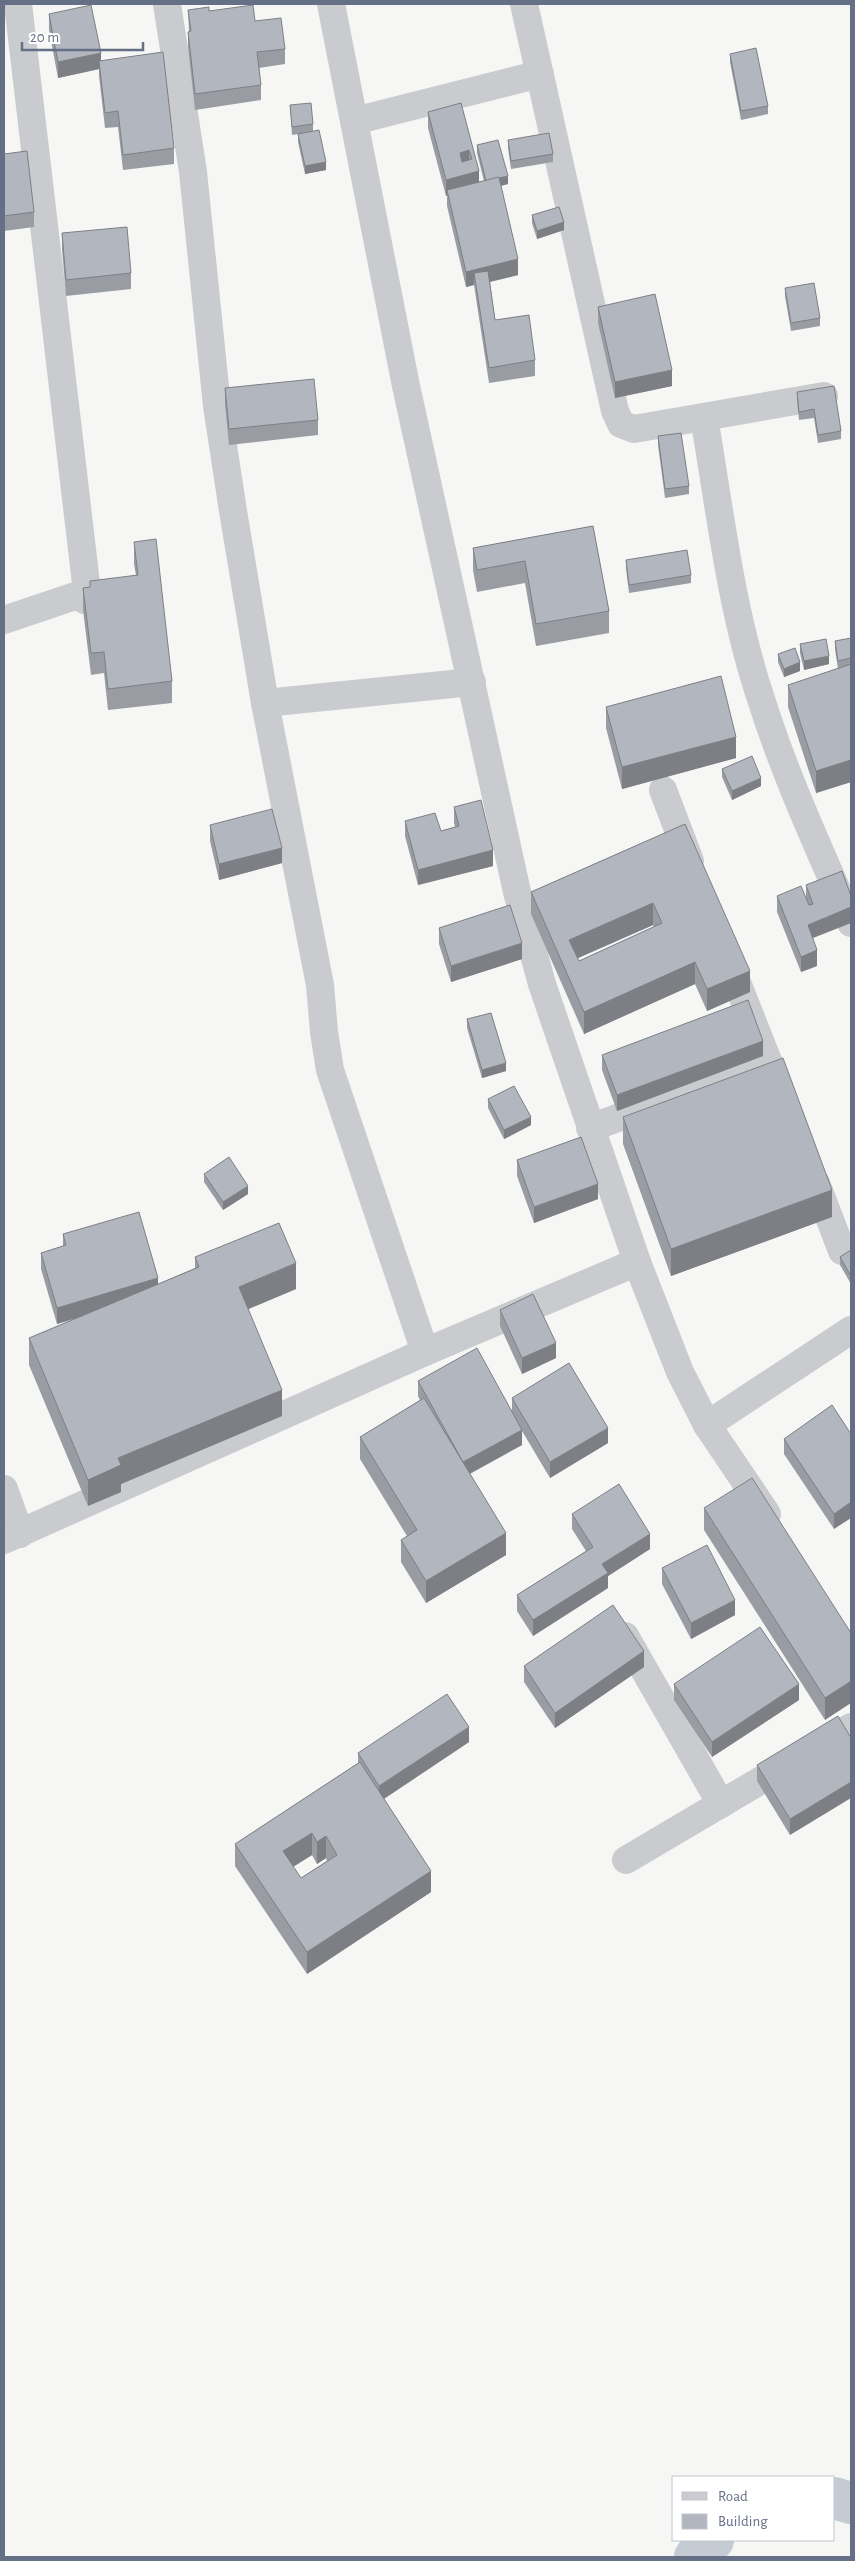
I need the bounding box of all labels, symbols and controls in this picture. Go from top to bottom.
scale bar [22,20,144,52]
text: 20 m [30,30,59,45]
legend [672,2476,835,2541]
text: Road [718,2489,748,2504]
text: Building [718,2514,768,2529]

